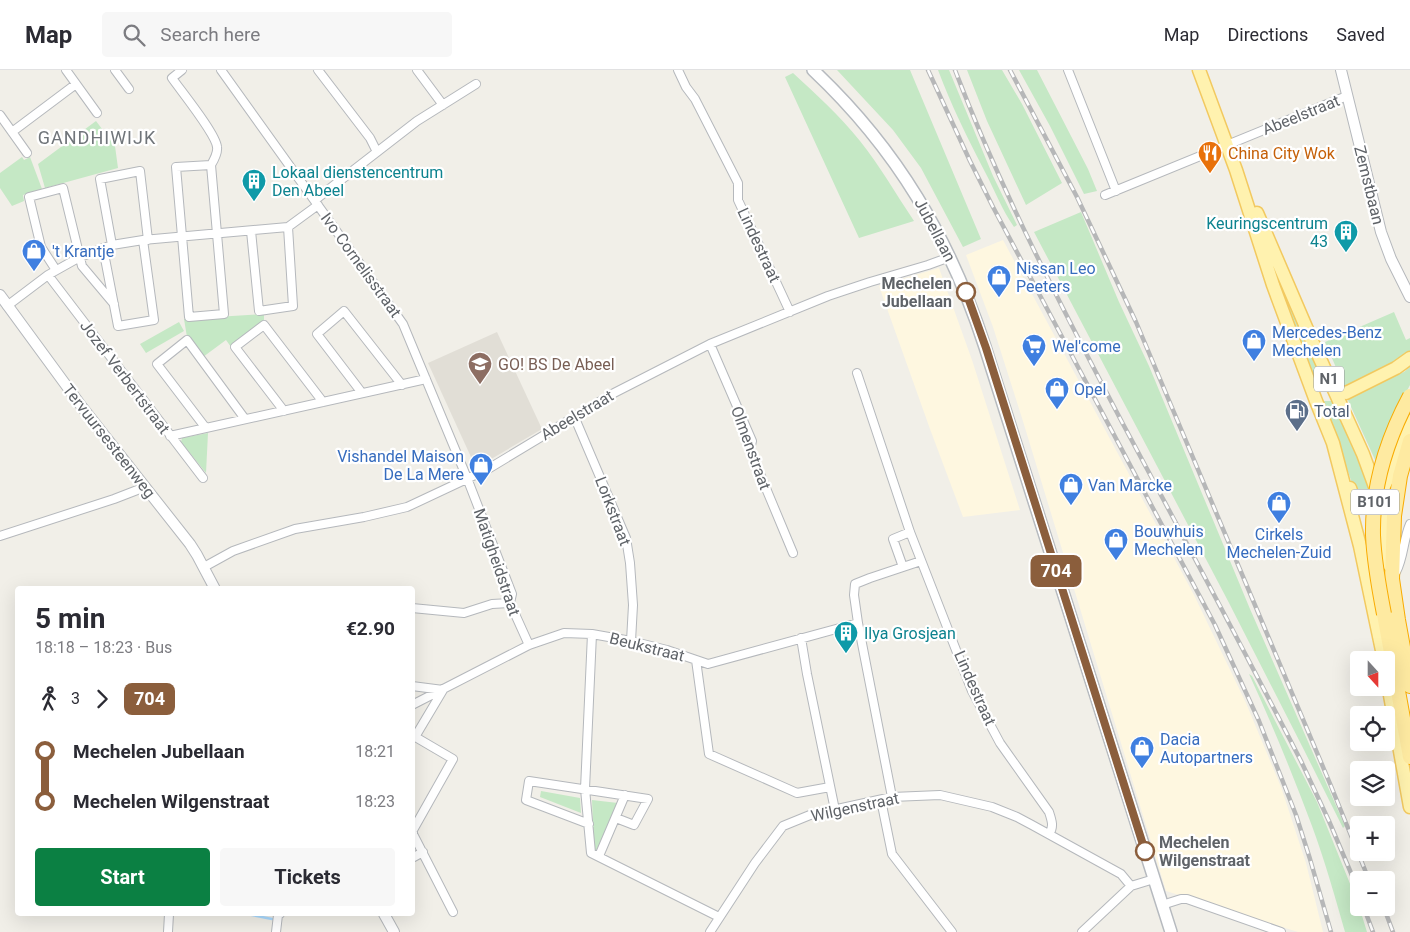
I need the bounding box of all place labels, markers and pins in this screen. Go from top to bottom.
restaurant icon: China City Wok [1197,140,1223,174]
place label: China City Wok [1228,144,1336,163]
place label: Lokaal dienstencentrum Den Abeel [272,163,443,200]
building icon: Lokaal dienstencentrum Den Abeel [241,168,267,202]
place label: Keuringscentrum 43 [1206,214,1328,251]
building icon: Keuringscentrum 43 [1333,219,1359,253]
shop icon: 't Krantje [21,238,47,272]
place label: 't Krantje [52,242,114,261]
place label: Nissan Leo Peeters [1016,259,1096,296]
shop icon: Nissan Leo Peeters [986,264,1012,298]
place label: Mechelen Jubellaan [882,274,952,311]
marker: Mechelen Jubellaan [956,282,976,302]
place label: Mercedes-Benz Mechelen [1272,323,1382,360]
shop icon: Mercedes-Benz Mechelen [1241,328,1267,362]
supermarket icon: Wel'come [1021,333,1047,367]
place label: Wel'come [1052,337,1121,356]
school or university icon: GO! BS De Abeel [467,351,493,385]
place label: GO! BS De Abeel [498,355,615,374]
shop icon: Opel [1044,376,1070,410]
place label: Opel [1074,380,1106,399]
fuel station icon: Total [1284,398,1310,432]
place label: Total [1314,402,1350,421]
place label: Vishandel Maison De La Mere [337,447,464,484]
shop icon: Vishandel Maison De La Mere [468,452,494,486]
shop icon: Van Marcke [1058,472,1084,506]
place label: Van Marcke [1088,476,1172,495]
shop icon: Cirkels Mechelen-Zuid [1266,490,1292,524]
place label: Bouwhuis Mechelen [1134,522,1204,559]
place label: Cirkels Mechelen-Zuid [1227,525,1331,562]
shop icon: Bouwhuis Mechelen [1103,527,1129,561]
building icon: Ilya Grosjean [833,620,859,654]
place label: Ilya Grosjean [864,624,956,643]
place label: Dacia Autopartners [1160,730,1253,767]
shop icon: Dacia Autopartners [1129,735,1155,769]
place label: Mechelen Wilgenstraat [1159,833,1251,870]
marker: Mechelen Wilgenstraat [1135,841,1155,861]

